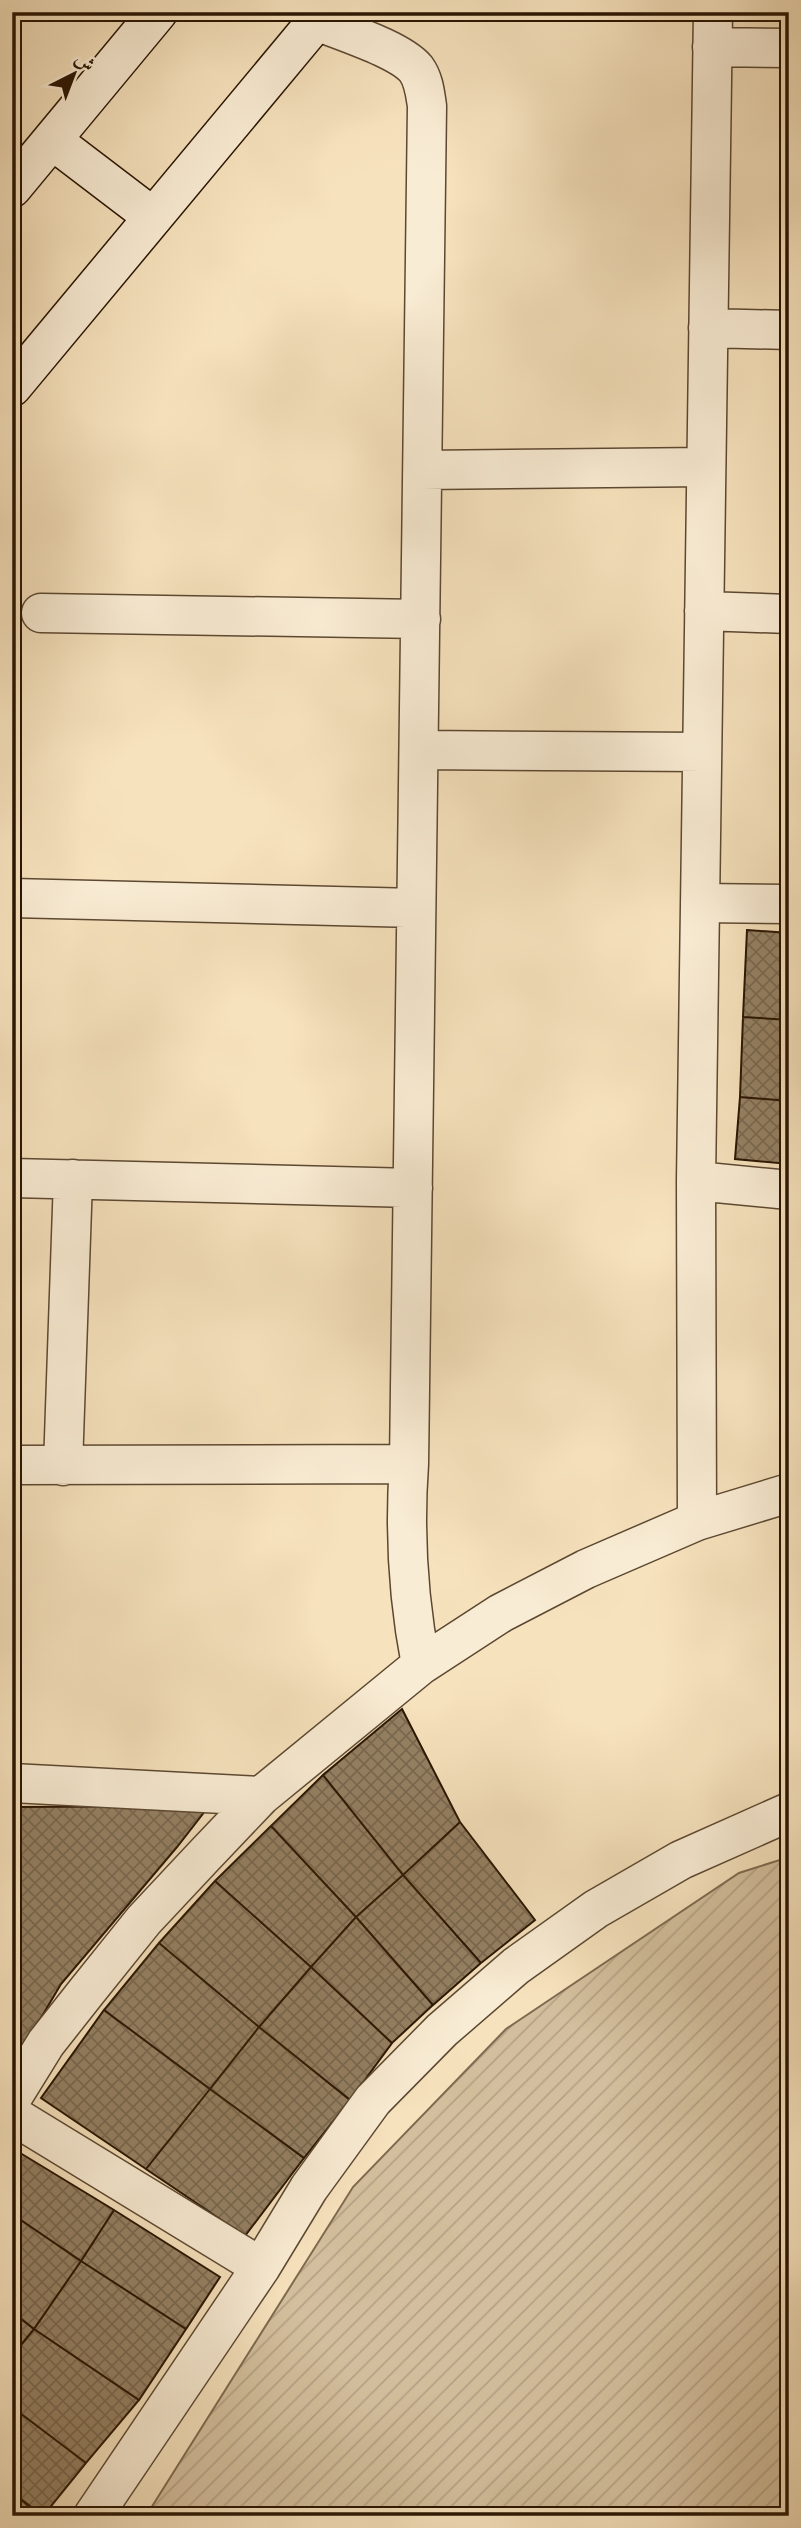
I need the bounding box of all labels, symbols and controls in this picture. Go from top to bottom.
north arrow [38,38,108,108]
text: ش [68,47,100,80]

